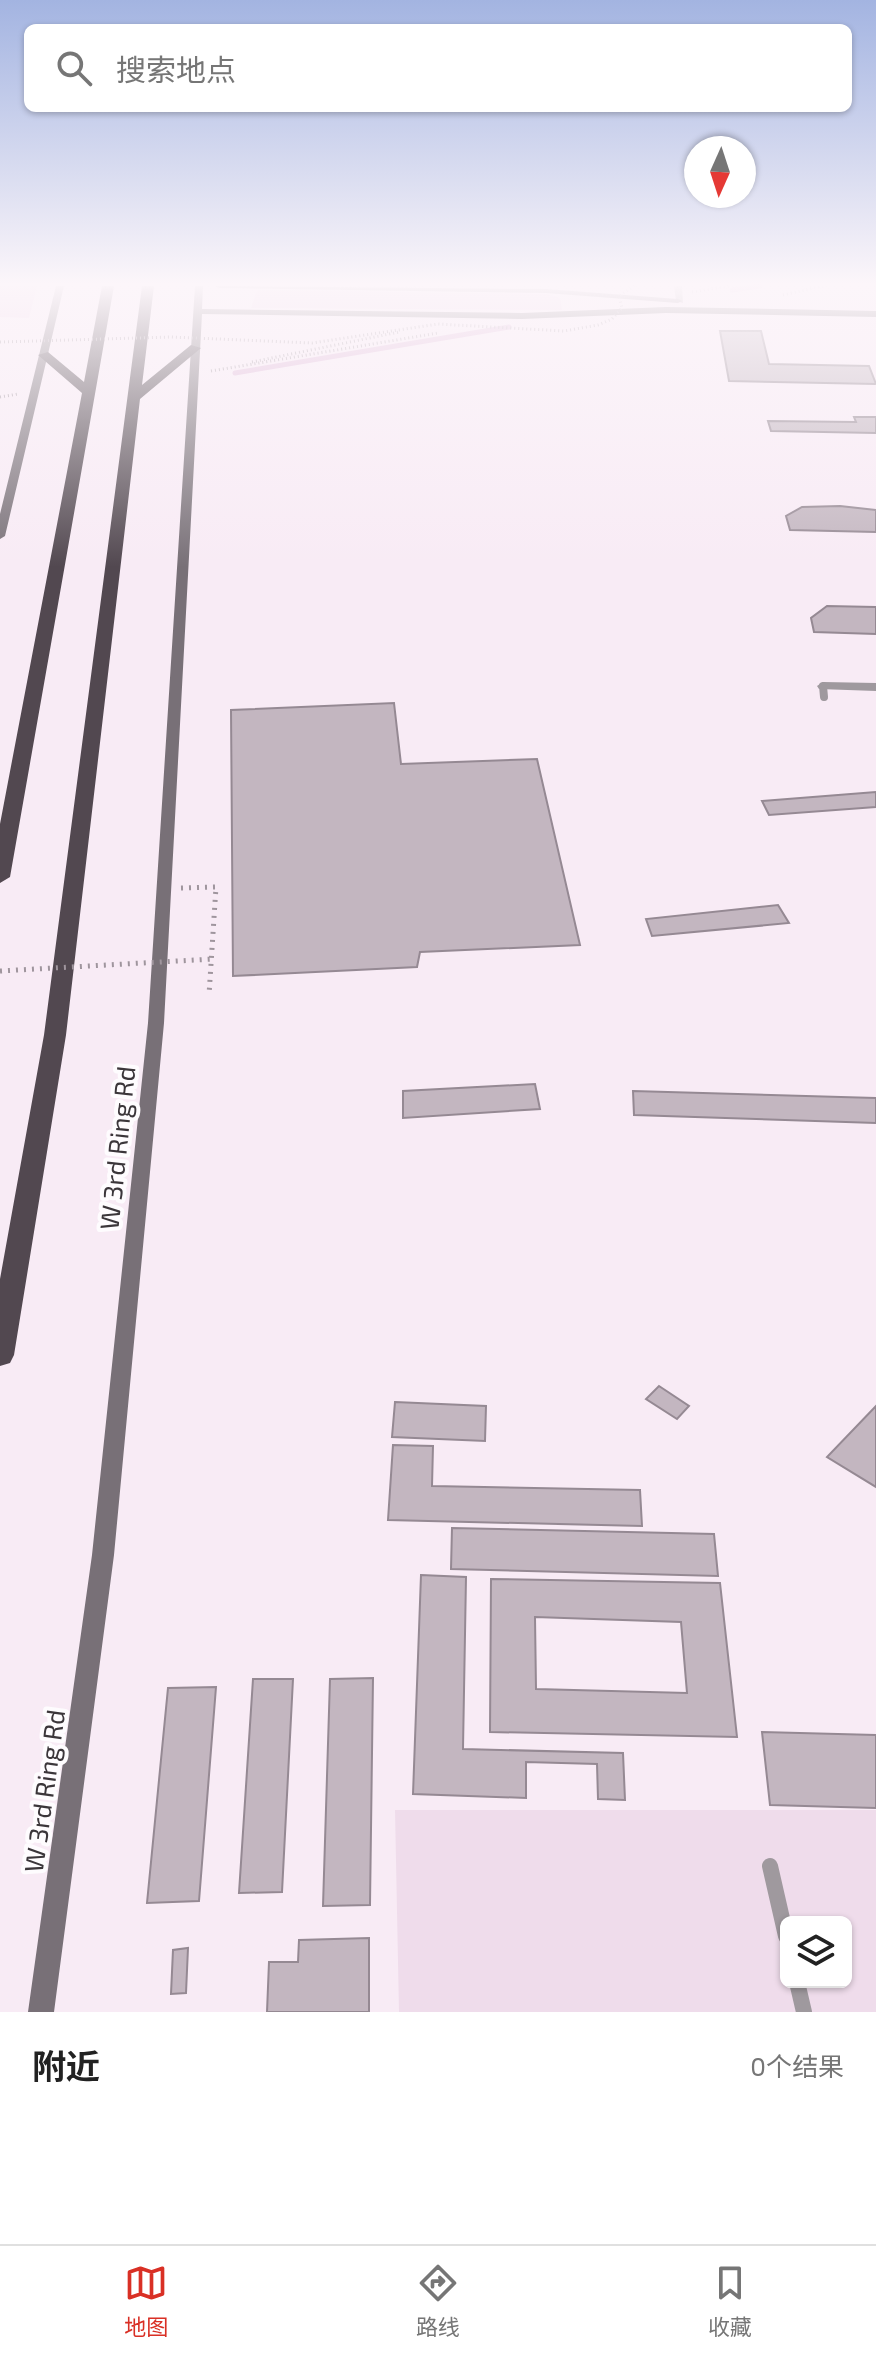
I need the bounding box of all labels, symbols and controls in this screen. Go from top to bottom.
search box [24,24,852,112]
icon: search [52,46,96,90]
text: 搜索地点 [116,51,236,87]
north arrow [684,136,756,208]
street label: W 3rd Ring Rd [93,1065,141,1231]
street label: W 3rd Ring Rd [17,1707,70,1874]
map controls [780,1916,852,1988]
button: layers [780,1916,852,1988]
text: 附近 [32,2045,100,2086]
text: 0个结果 [750,2050,844,2081]
tab: 地图 [124,2261,168,2341]
tab: 路线 [416,2261,460,2341]
tab: 收藏 [708,2261,752,2341]

